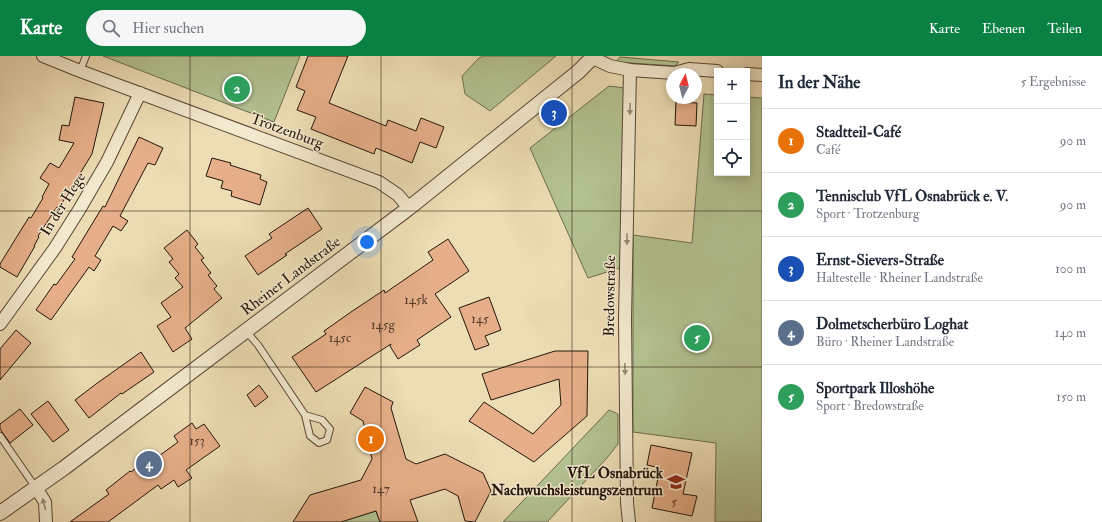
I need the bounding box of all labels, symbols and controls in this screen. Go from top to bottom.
search box [86,10,366,46]
text: Karte [20,16,62,40]
icon: search [100,17,122,39]
text: Hier suchen [132,19,204,38]
text: Karte [929,20,960,37]
text: Ebenen [982,20,1025,37]
text: Teilen [1047,20,1082,37]
north arrow [666,68,702,104]
map controls [714,68,750,176]
button: + [714,68,750,104]
text: In der Nähe [778,72,860,93]
pin: 2 [224,74,250,104]
text: 5 Ergebnisse [1021,74,1086,90]
pin: 3 [541,98,567,128]
one-way arrow [626,103,633,115]
button: − [714,104,750,140]
street label: Trotzenburg [248,109,327,153]
text: Stadtteil-Café [816,123,901,142]
text: 1 [789,133,793,149]
text: 90 m [1060,133,1086,149]
button: locate [714,140,750,176]
text: Café [816,142,840,158]
street label: In der Hege [36,169,90,239]
text: Tennisclub VfL Osnabrück e. V. [816,187,1008,206]
text: 2 [788,197,794,213]
text: 90 m [1060,197,1086,213]
text: Sport · Trotzenburg [816,206,919,222]
street label: Rheiner Landstraße [237,232,345,320]
your location [357,232,377,252]
one-way arrow [624,233,630,246]
text: Ernst-Sievers-Straße [816,251,944,270]
street label: Bredowstraße [600,255,620,337]
text: 3 [789,261,794,277]
text: 100 m [1055,261,1086,277]
text: Haltestelle · Rheiner Landstraße [816,270,983,286]
house number: 145k [404,292,429,308]
house number: 145 [471,311,489,327]
text: Dolmetscherbüro Loghat [816,315,968,334]
house number: 145g [371,317,395,333]
pin: 5 [684,323,710,353]
text: 4 [787,325,795,341]
text: 140 m [1055,325,1086,341]
house number: 145c [329,330,351,346]
text: Büro · Rheiner Landstraße [816,334,954,350]
one-way arrow [622,363,629,375]
text: Sportpark Illoshöhe [816,379,934,398]
text: 5 [788,389,794,405]
text: 150 m [1056,389,1086,405]
text: Sport · Bredowstraße [816,398,924,414]
pin: 1 [358,424,384,454]
house number: 153 [189,433,205,449]
pin: 4 [136,449,162,479]
place label: VfL Osnabrück Nachwuchsleistungszentrum [490,464,664,501]
school or university icon: VfL Osnabrück Nachwuchsleistungszentrum [666,472,686,492]
house number: 147 [372,481,390,497]
house number: 5 [671,494,677,510]
one-way arrow [40,498,46,511]

